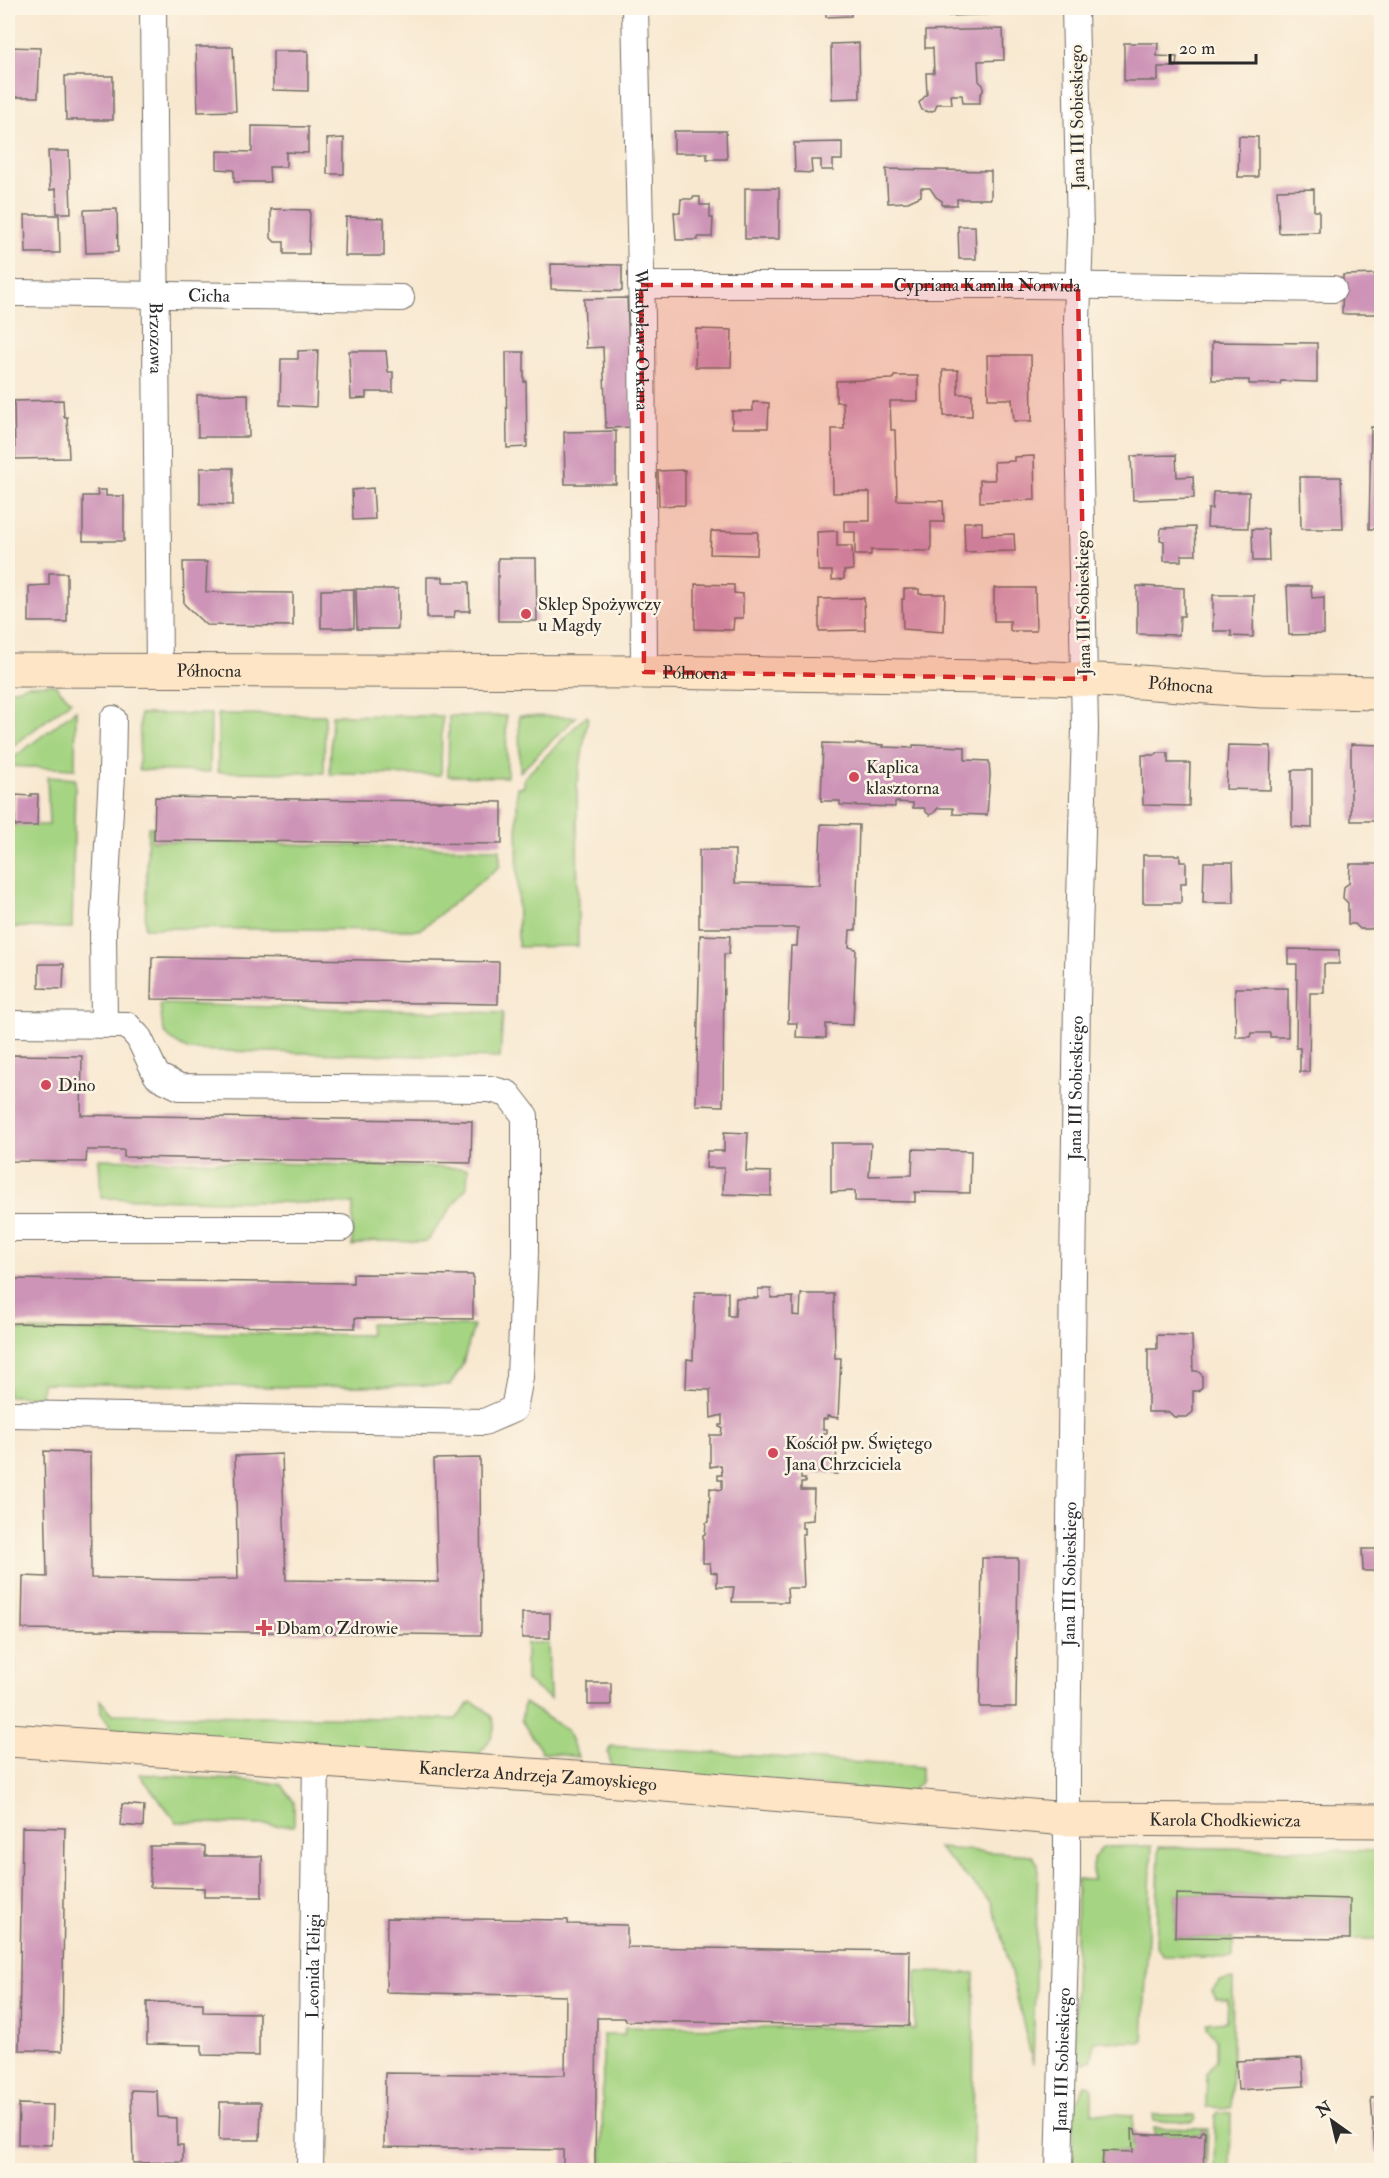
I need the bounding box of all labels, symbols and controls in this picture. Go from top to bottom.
scale bar [1170,27,1256,65]
text: 20 m [1179,37,1215,60]
street label: Jana III Sobieskiego [1065,44,1090,190]
street label: Władysława Orkana [629,268,654,411]
street label: Cypriana Kamila Norwida [893,274,1081,298]
street label: Cicha [188,284,231,308]
street label: Brzozowa [144,302,167,374]
street label: Jana III Sobieskiego [1071,530,1096,676]
place label: Sklep Spożywczy u Magdy [538,593,662,637]
marker: Sklep Spożywczy u Magdy [519,607,533,621]
street label: Północna [176,660,242,683]
street label: Północna [662,661,728,685]
street label: Północna [1147,672,1215,699]
place label: Kaplica klasztorna [866,756,940,800]
marker: Kaplica klasztorna [847,770,861,784]
street label: Jana III Sobieskiego [1064,1015,1089,1162]
place label: Dino [58,1074,96,1097]
marker: Dino [39,1078,53,1092]
place label: Kościół pw. Świętego Jana Chrzciciela [784,1432,932,1476]
marker: Kościół pw. Świętego Jana Chrzciciela [766,1446,780,1460]
street label: Jana III Sobieskiego [1057,1501,1082,1648]
place label: Dbam o Zdrowie [276,1617,398,1640]
marker: Dbam o Zdrowie [257,1621,271,1635]
street label: Kanclerza Andrzeja Zamoyskiego [418,1757,658,1796]
street label: Karola Chodkiewicza [1149,1809,1301,1832]
street label: Leonida Teligi [301,1913,326,2019]
street label: Jana III Sobieskiego [1049,1987,1076,2134]
north arrow [1302,2091,1362,2151]
text: N [1312,2097,1336,2122]

